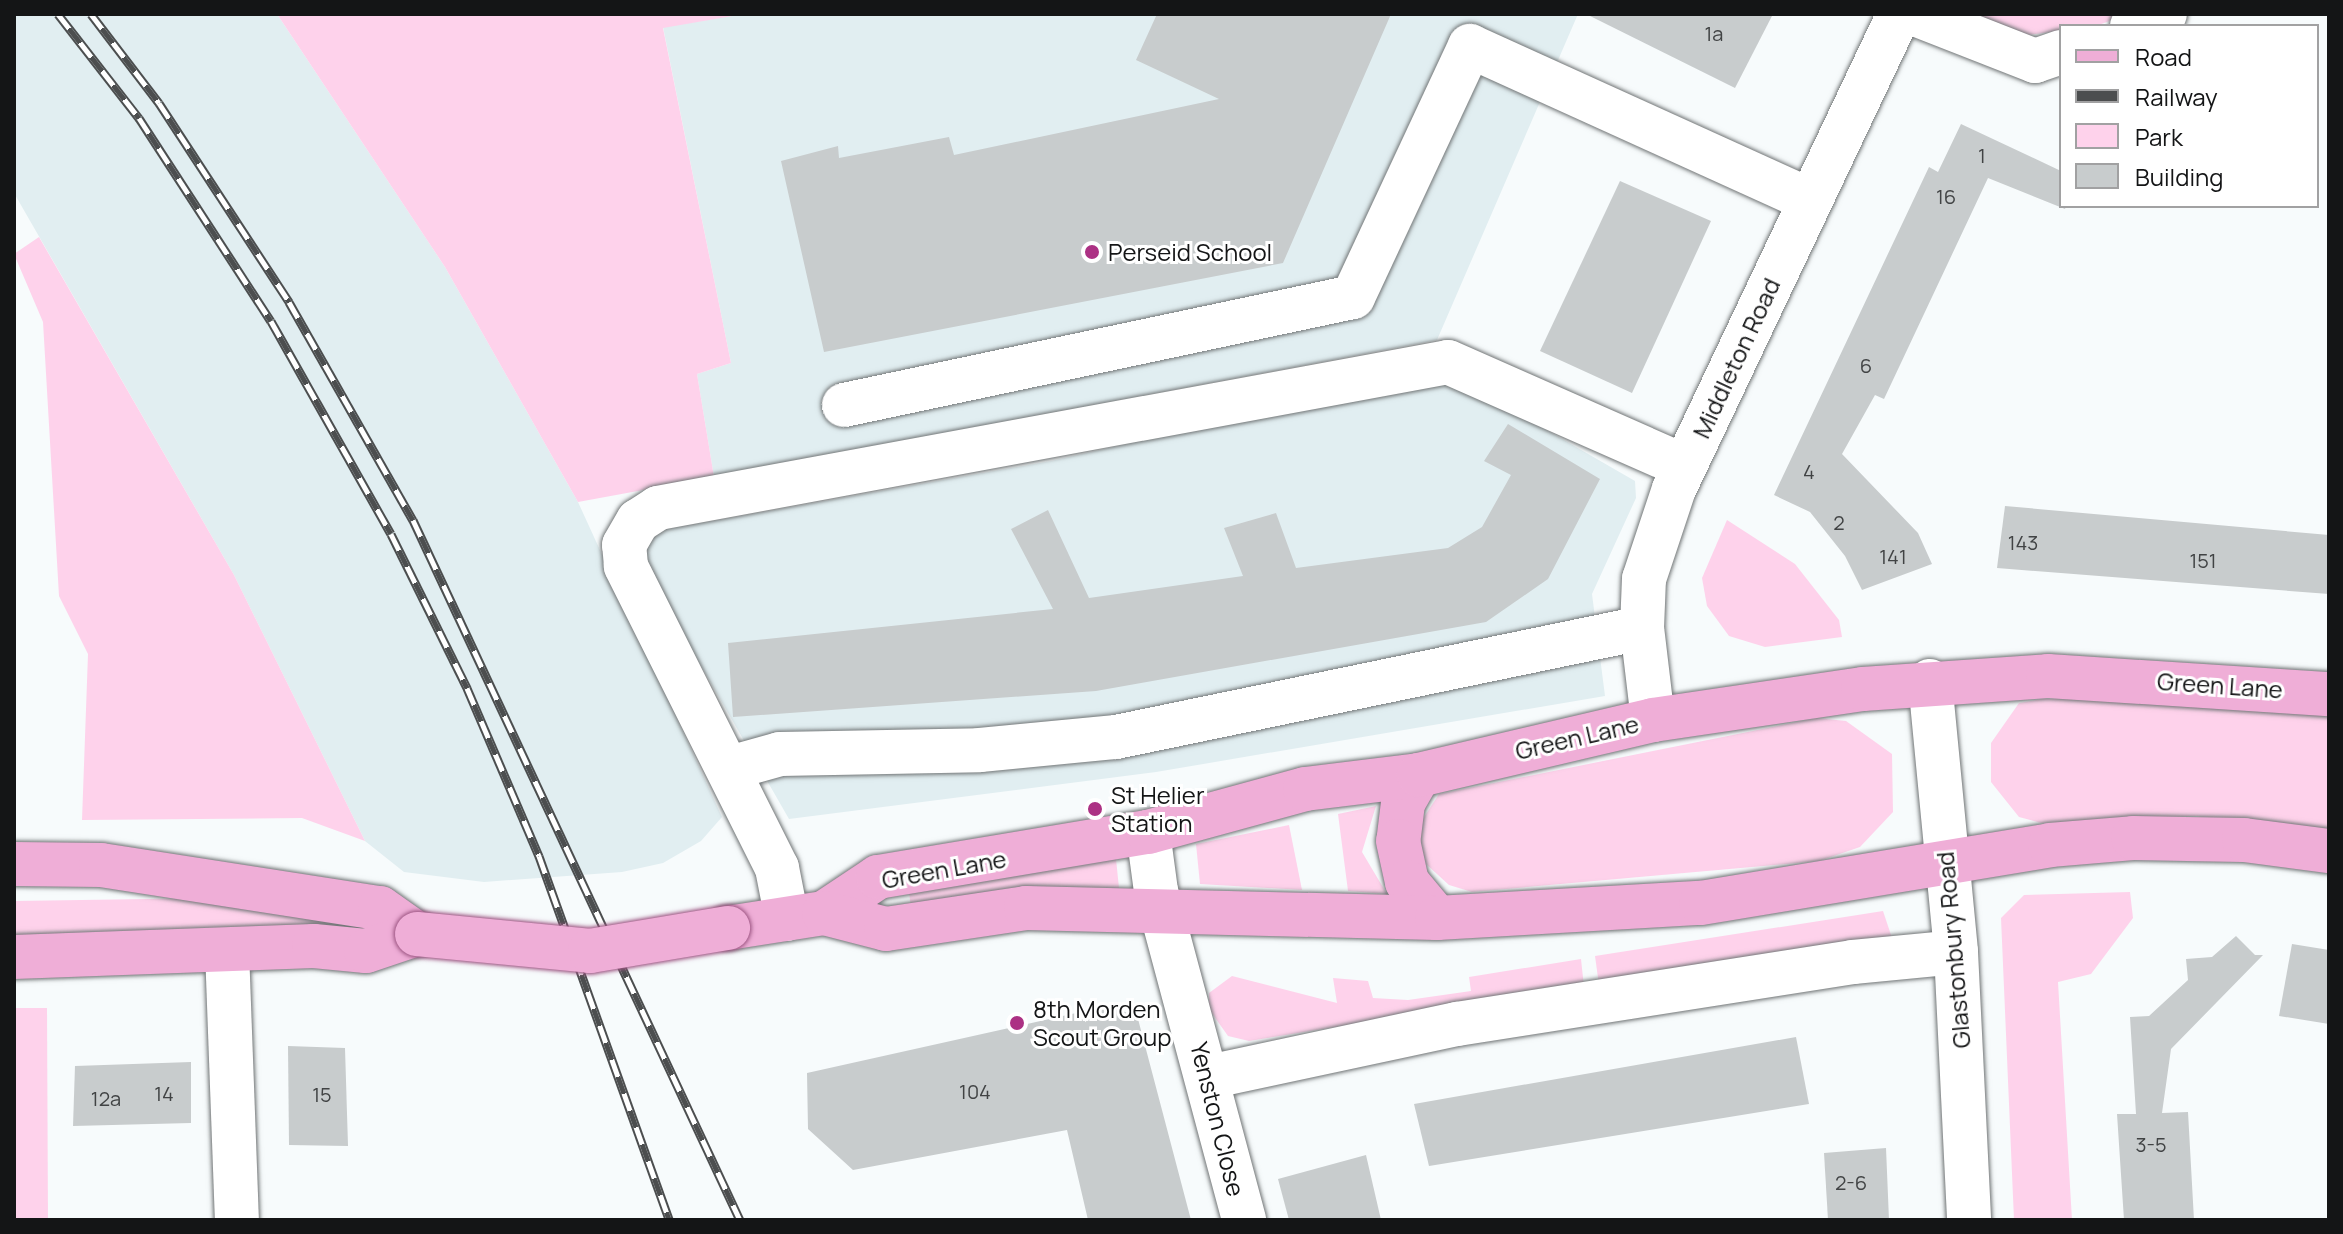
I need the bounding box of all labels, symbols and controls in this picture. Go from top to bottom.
house number: 1a [1705,21,1723,45]
legend [2059,24,2319,208]
text: Road [2135,40,2192,73]
text: Railway [2135,80,2218,113]
text: Park [2135,120,2183,153]
house number: 1 [1978,143,1986,167]
text: Building [2135,160,2223,193]
house number: 16 [1936,184,1956,208]
place label: Perseid School [1108,238,1272,266]
marker: Perseid School [1083,243,1101,261]
street label: Middleton Road [1686,273,1786,443]
house number: 6 [1860,353,1872,377]
house number: 4 [1803,459,1815,483]
house number: 2 [1833,510,1845,534]
house number: 143 [2008,530,2038,554]
house number: 141 [1879,544,1907,568]
house number: 151 [2189,548,2217,572]
street label: Green Lane [2156,666,2284,704]
street label: Green Lane [1512,709,1642,765]
place label: St Helier Station [1111,781,1205,837]
marker: St Helier Station [1086,800,1104,818]
street label: Green Lane [880,844,1008,894]
street label: Glastonbury Road [1930,850,1976,1050]
place label: 8th Morden Scout Group [1033,995,1172,1051]
marker: 8th Morden Scout Group [1008,1014,1026,1032]
street label: Yenston Close [1185,1039,1251,1199]
house number: 104 [959,1079,991,1103]
house number: 14 [154,1081,174,1105]
house number: 15 [312,1082,332,1106]
house number: 12a [91,1086,121,1110]
house number: 3-5 [2135,1132,2167,1156]
house number: 2-6 [1835,1170,1867,1194]

